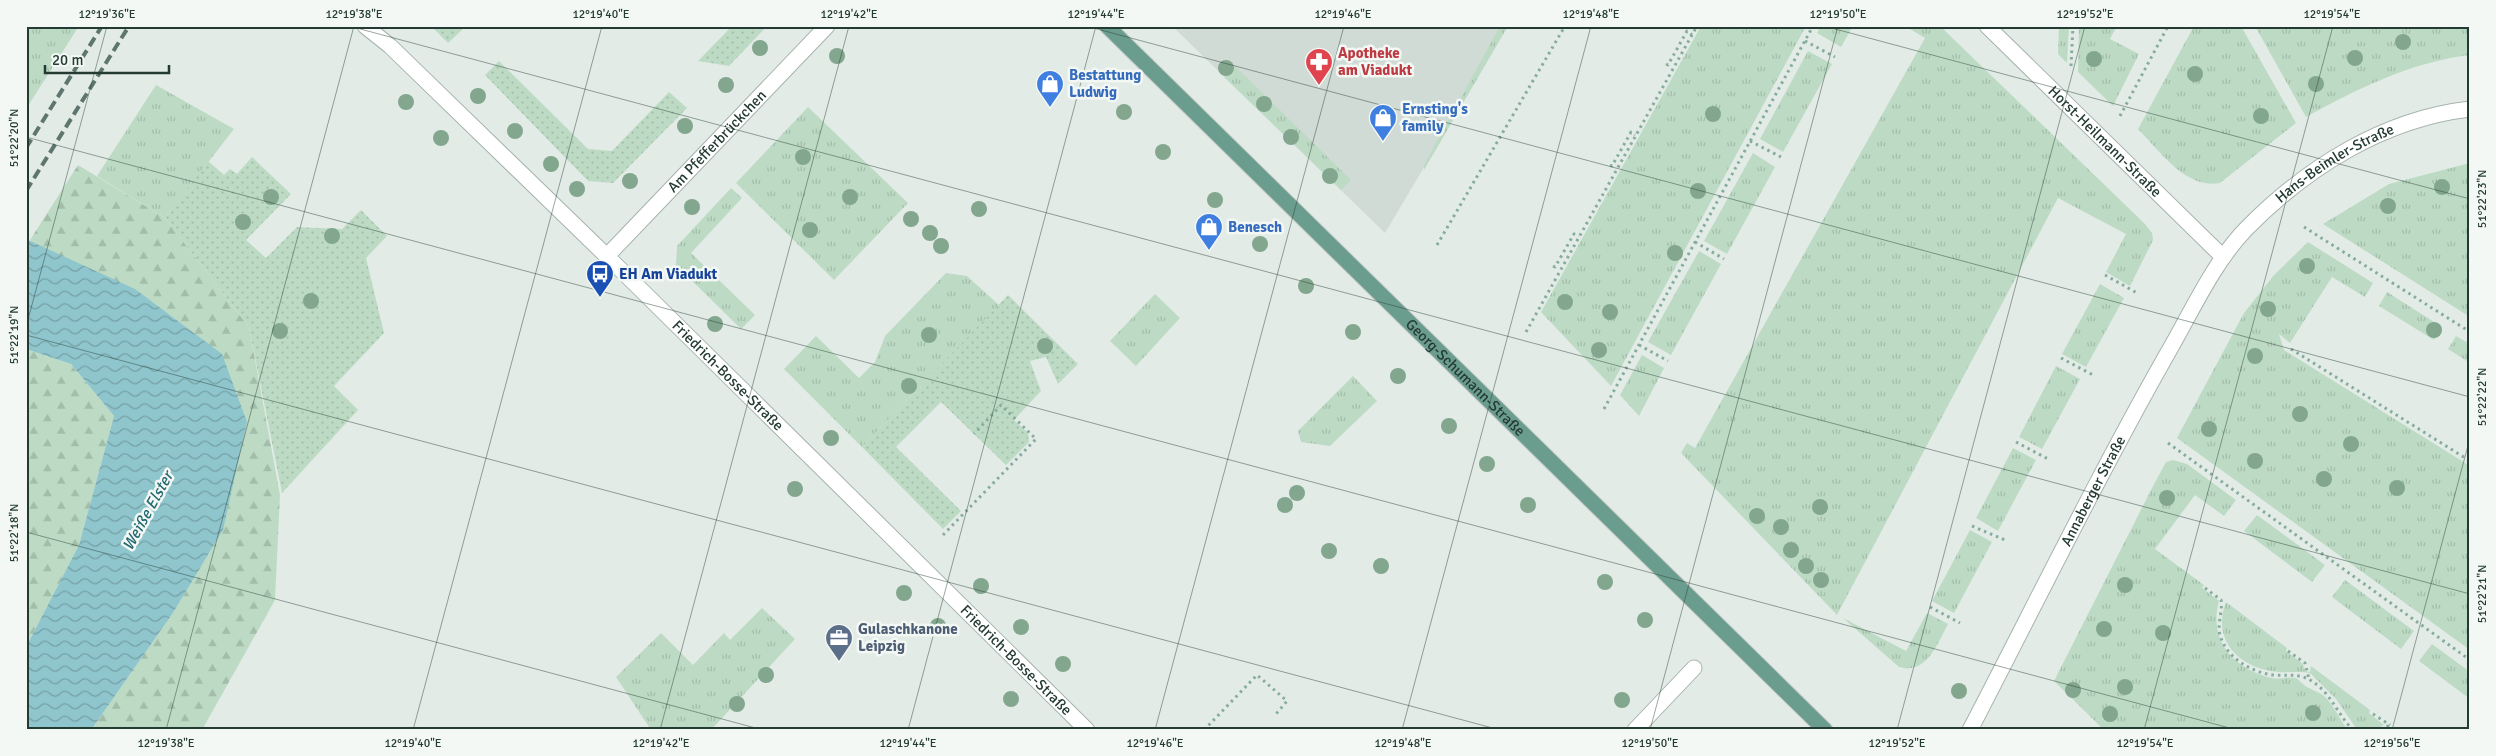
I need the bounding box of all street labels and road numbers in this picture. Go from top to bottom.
street label: Horst-Heilmann-Straße [2045,82,2165,201]
street label: Am Pfefferbrückchen [664,86,770,196]
street label: Hans-Beimler-Straße [2272,120,2396,207]
street label: Georg-Schumann-Straße [1402,315,1529,440]
street label: Friedrich-Bosse-Straße [668,317,787,434]
street label: Annaberger Straße [2057,433,2129,549]
street label: Friedrich-Bosse-Straße [957,601,1076,719]

